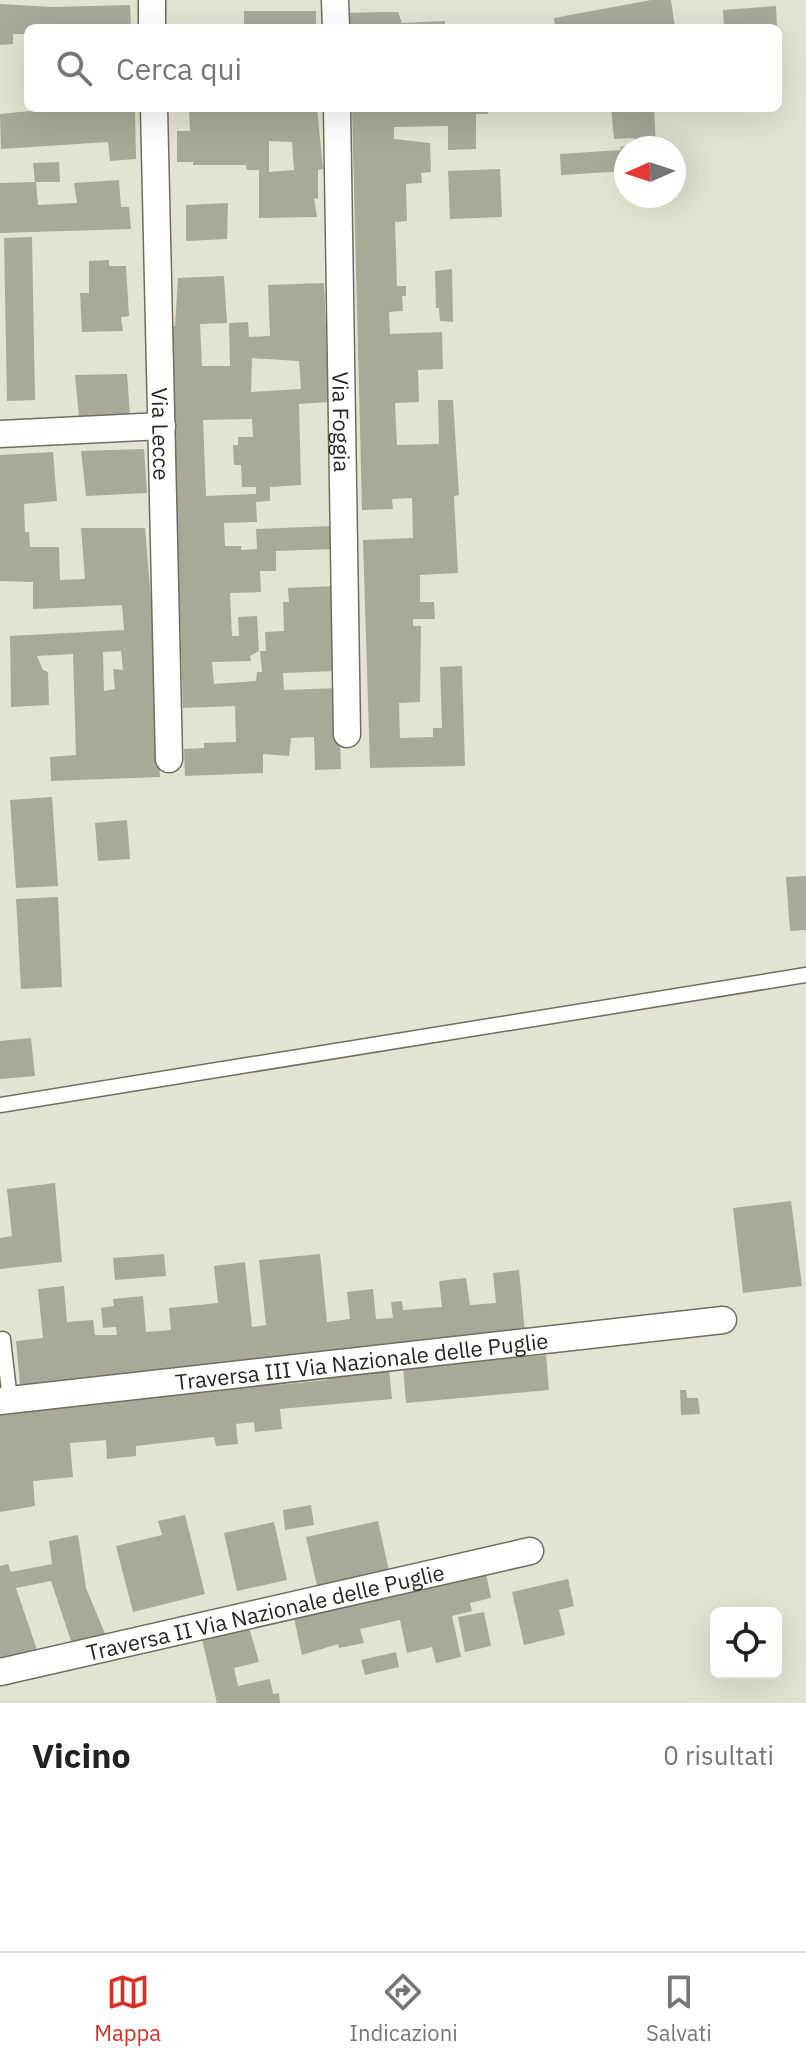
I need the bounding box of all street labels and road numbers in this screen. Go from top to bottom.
street label: Via Foggia [327,371,357,473]
street label: Via Lecce [146,387,177,481]
street label: Traversa III Via Nazionale delle Puglie [174,1325,550,1396]
street label: Traversa II Via Nazionale delle Puglie [83,1557,447,1666]

